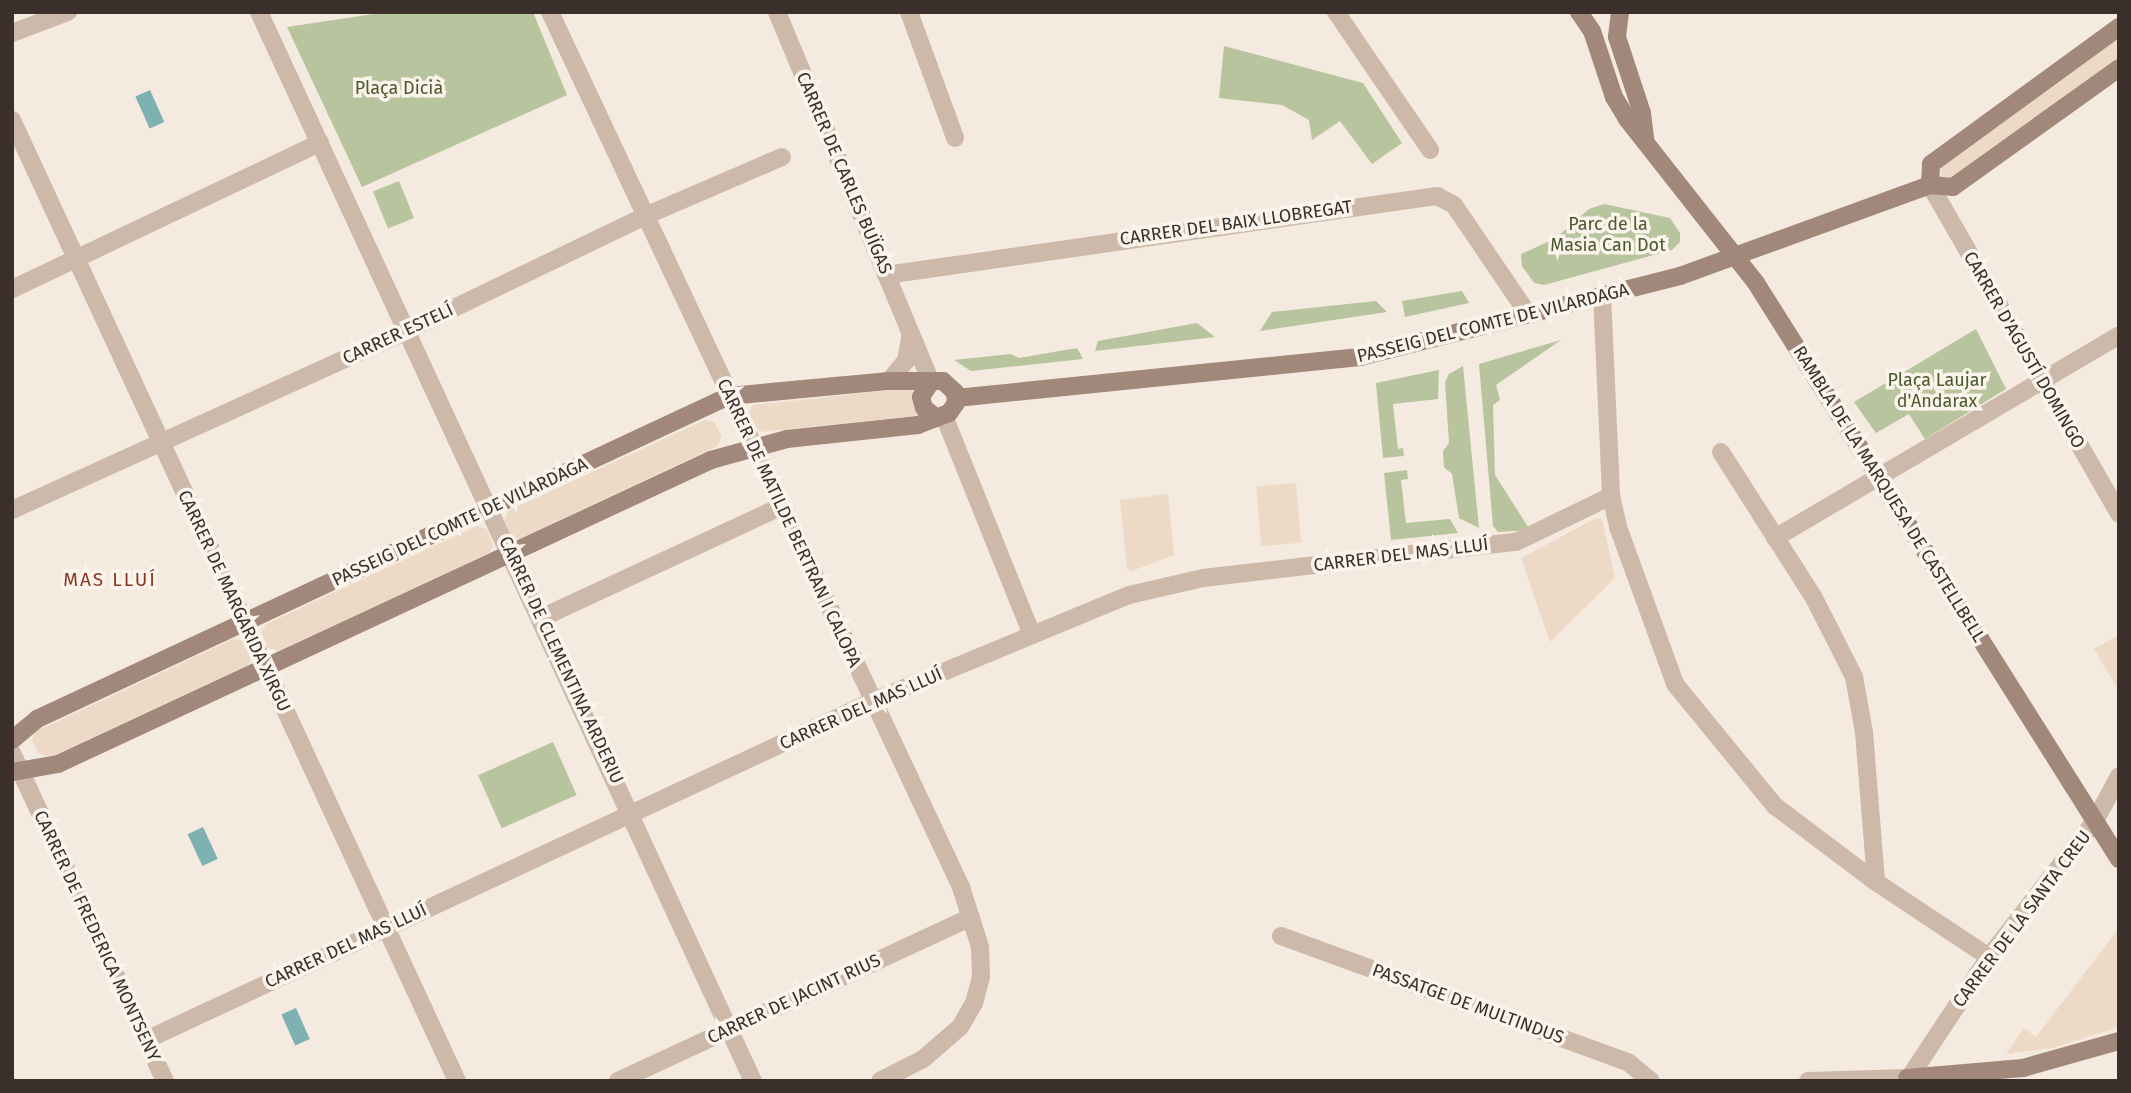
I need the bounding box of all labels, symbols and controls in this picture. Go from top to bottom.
street label: CARRER DE CARLES BUÏGAS [792,69,896,277]
park label: Plaça Dicià [355,77,443,99]
street label: CARRER DEL BAIX LLOBREGAT [1118,196,1354,250]
park label: Parc de la Masia Can Dot [1550,214,1666,256]
street label: CARRER D'AGUSTÍ DOMINGO [1959,248,2089,452]
street label: PASSEIG DEL COMTE DE VILARDAGA [1355,279,1631,367]
street label: CARRER ESTELÍ [339,299,457,369]
street label: RAMBLA DE LA MARQUESA DE CASTELLBELL [1788,342,1990,646]
park label: Plaça Laujar d'Andarax [1887,370,1987,412]
street label: CARRER DE MATILDE BERTRAN I CALOPA [712,375,866,671]
street label: PASSEIG DEL COMTE DE VILARDAGA [329,453,591,591]
street label: CARRER DE MARGARIDA XIRGU [173,487,295,715]
street label: CARRER DE CLEMENTINA ARDERIU [494,533,628,787]
street label: CARRER DEL MAS LLUÍ [1312,534,1490,576]
district label: MAS LLUÍ [64,569,156,591]
street label: CARRER DEL MAS LLUÍ [776,663,946,755]
street label: CARRER DE FREDERICA MONTSENY [29,807,165,1065]
street label: CARRER DE LA SANTA CREU [1948,826,2096,1012]
street label: CARRER DEL MAS LLUÍ [262,899,430,993]
street label: CARRER DE JACINT RIUS [704,949,884,1049]
street label: PASSATGE DE MULTINDUS [1369,959,1567,1049]

